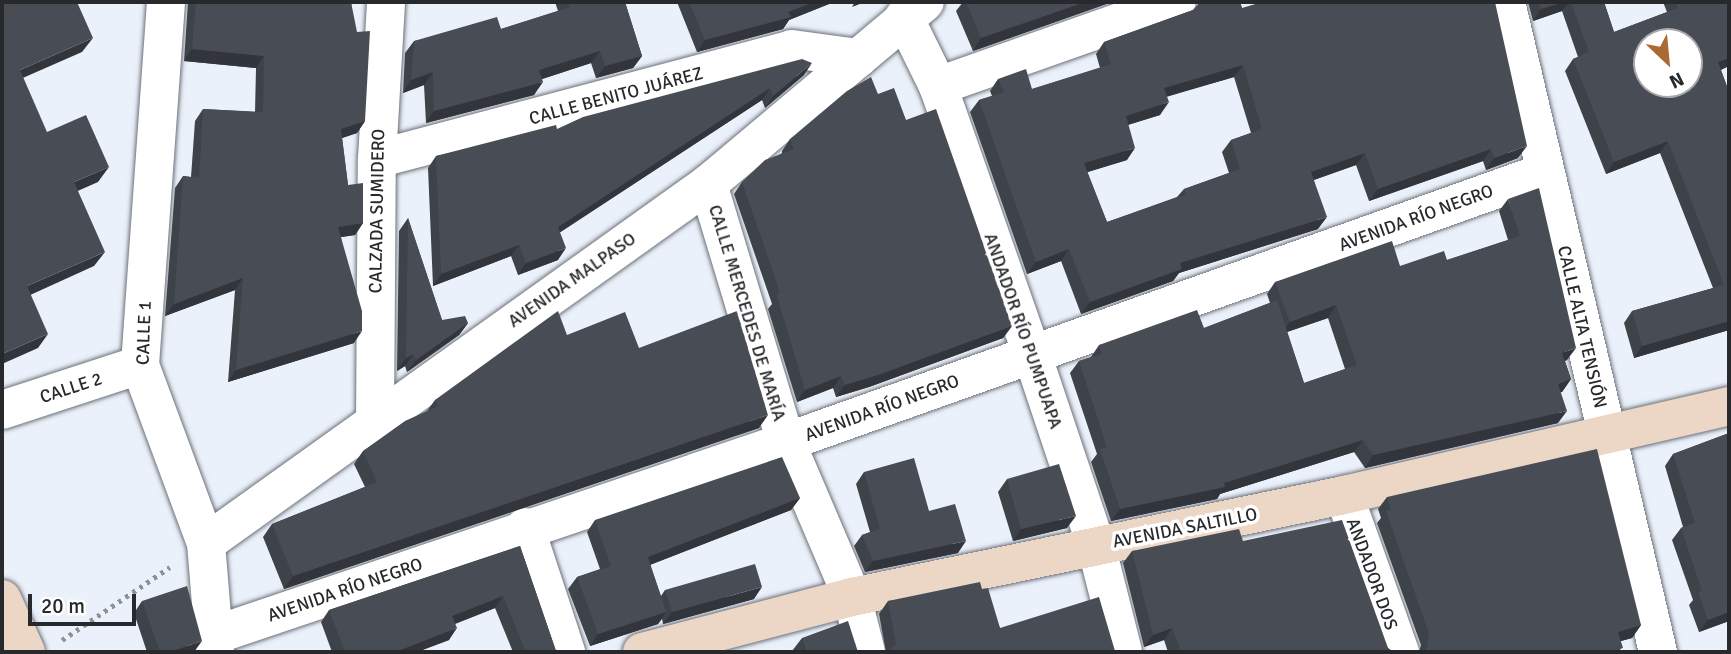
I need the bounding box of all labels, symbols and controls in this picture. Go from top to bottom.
north arrow [1633,28,1703,98]
street label: CALLE BENITO JUÁREZ [527,62,705,130]
text: N [1665,66,1688,94]
street label: CALZADA SUMIDERO [365,129,389,293]
street label: AVENIDA RÍO NEGRO [1336,180,1496,256]
street label: CALLE MERCEDES DE MARÍA [704,202,790,424]
street label: AVENIDA MALPASO [504,228,640,332]
street label: ANDADOR RÍO PUMPUAPA [979,230,1067,432]
street label: CALLE ALTA TENSIÓN [1553,244,1611,410]
street label: CALLE 1 [132,301,156,365]
street label: CALLE 2 [37,368,105,408]
street label: AVENIDA RÍO NEGRO [802,370,962,446]
street label: AVENIDA SALTILLO [1111,503,1259,553]
street label: ANDADOR DOS [1342,515,1402,633]
street label: AVENIDA RÍO NEGRO [265,553,425,627]
scale bar [32,580,140,624]
text: 20 m [41,593,85,619]

